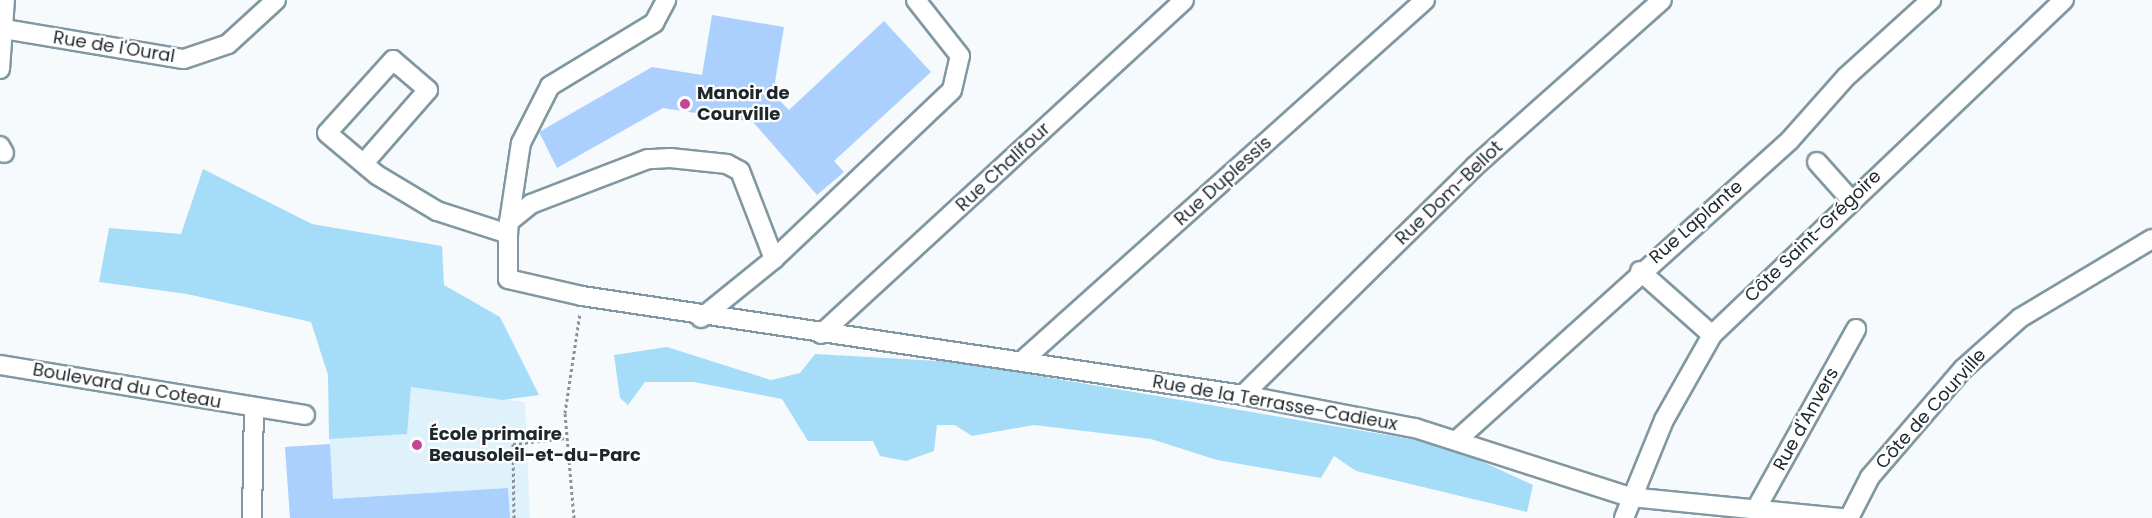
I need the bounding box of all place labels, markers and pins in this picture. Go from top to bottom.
place label: Manoir de Courville [697,83,789,125]
marker: Manoir de Courville [678,97,692,111]
place label: École primaire Beausoleil-et-du-Parc [429,424,641,466]
marker: École primaire Beausoleil-et-du-Parc [410,438,424,452]

